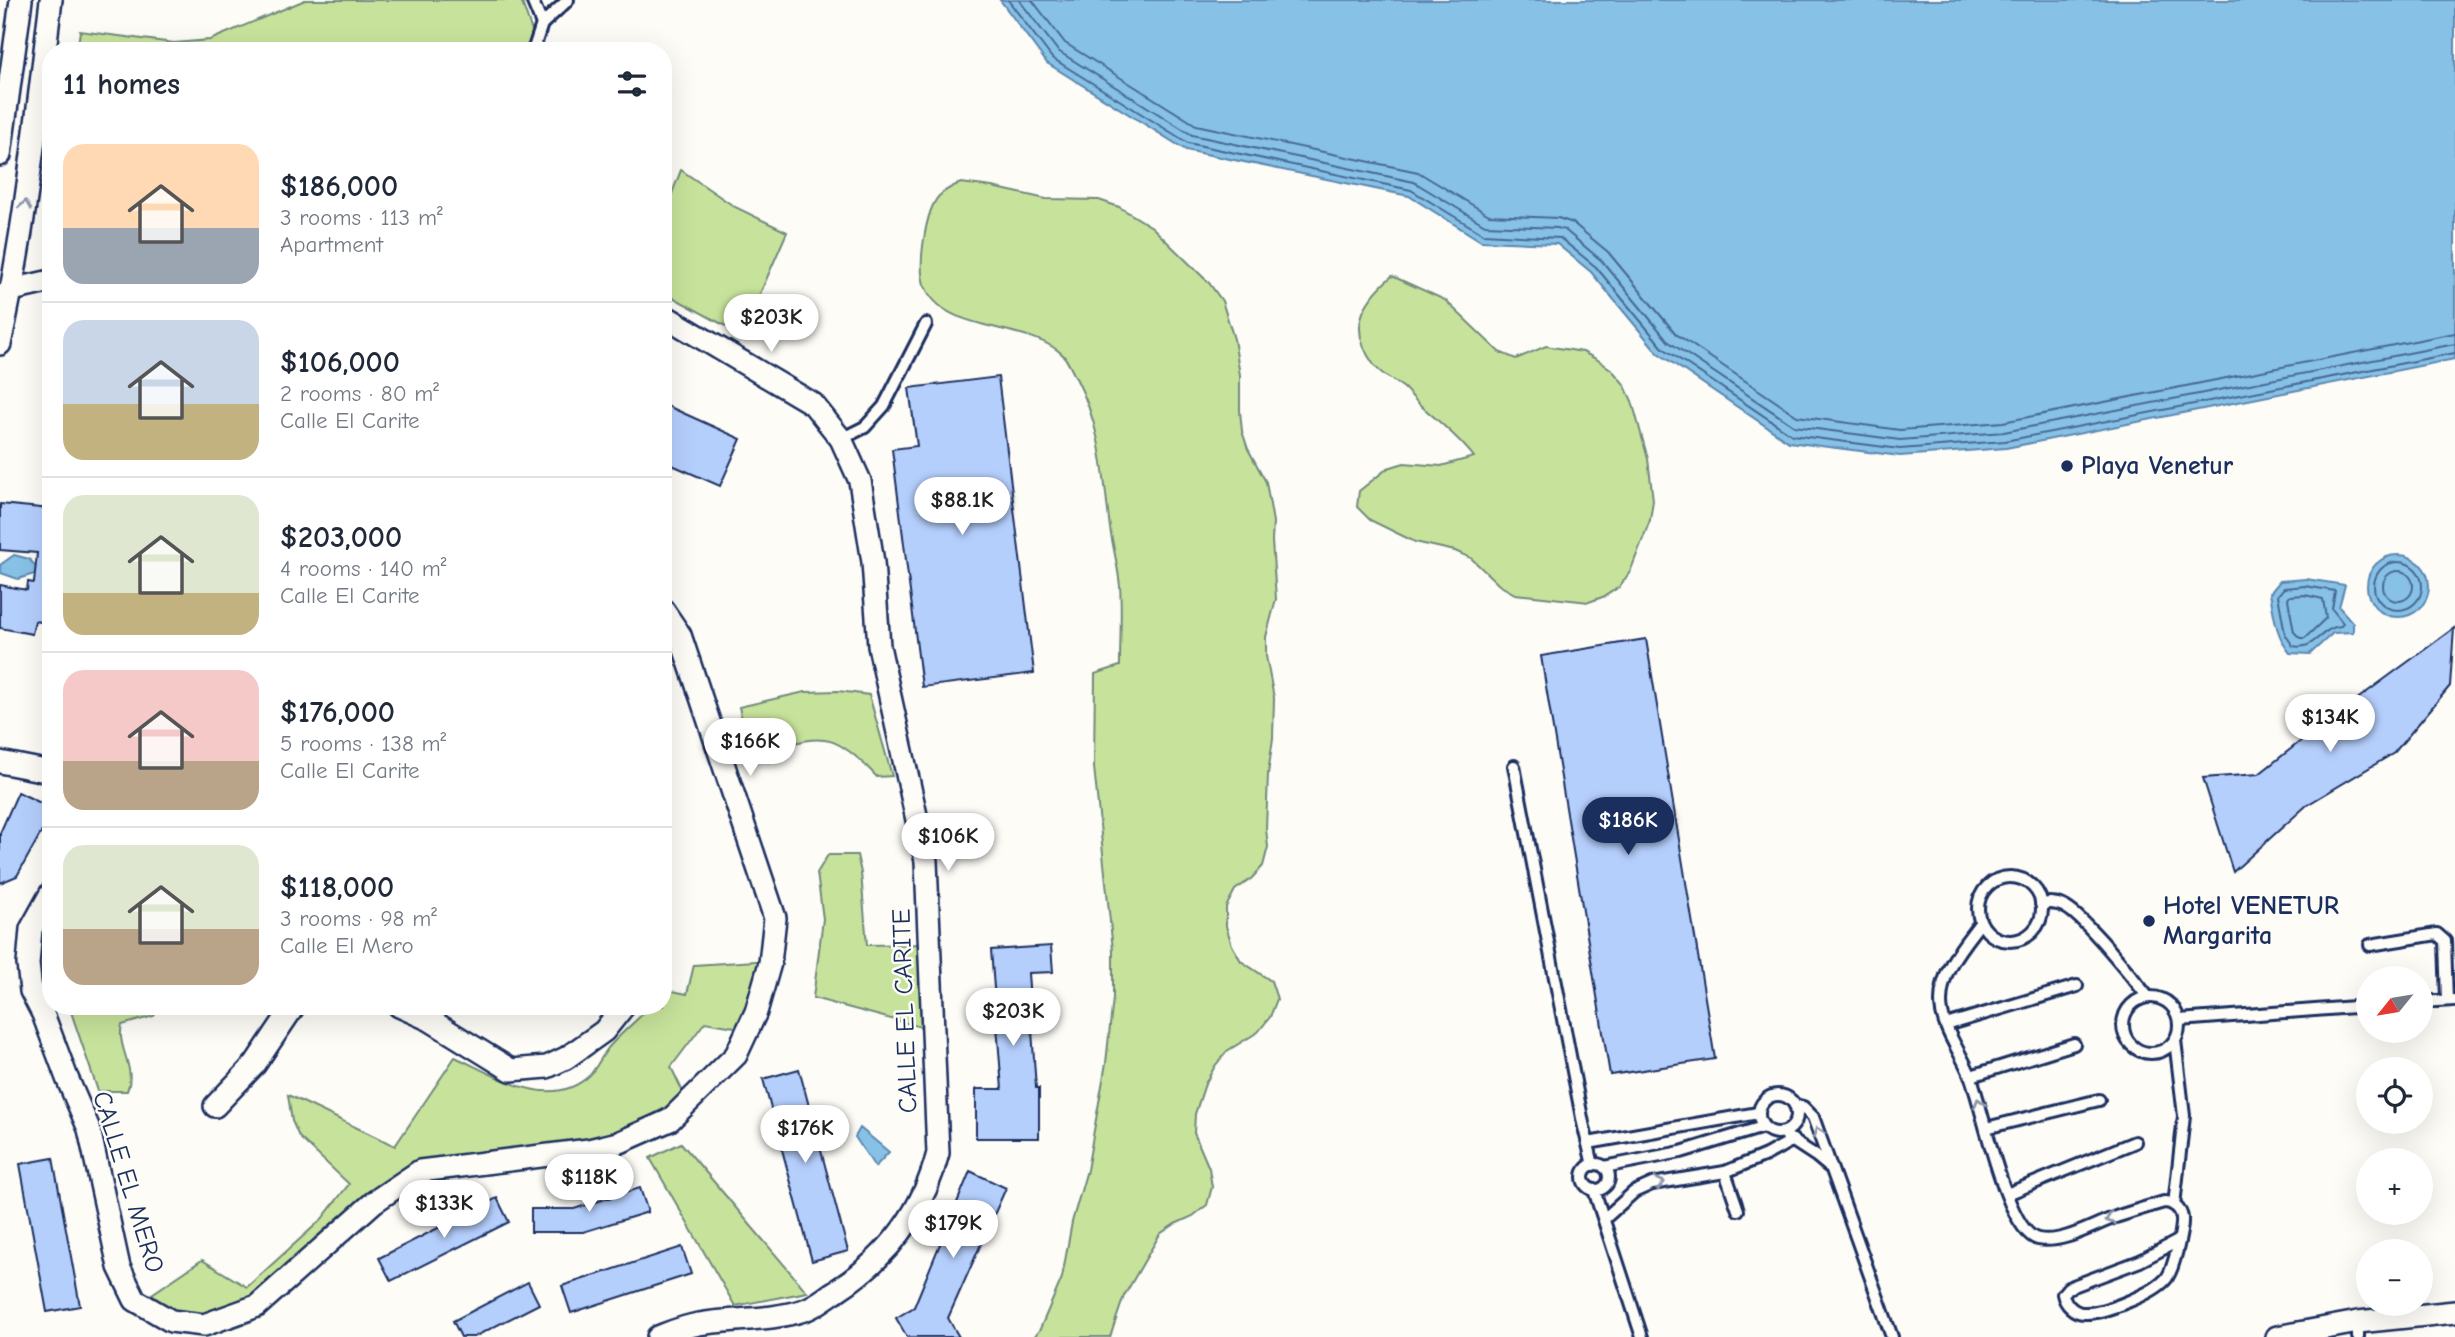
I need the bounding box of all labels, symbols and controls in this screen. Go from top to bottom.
icon: filters [613,65,651,103]
text: 11 homes [63,67,180,102]
text: $186,000 [280,169,398,204]
icon: home [119,172,203,256]
one-way arrow [17,199,32,211]
text: 3 rooms · 113 m² [280,204,443,231]
text: Apartment [280,231,383,258]
pin: $203K [722,294,820,354]
text: $203K [740,303,802,330]
text: $106,000 [280,345,400,380]
icon: home [119,348,203,432]
text: 2 rooms · 80 m² [280,380,439,407]
text: Calle El Carite [280,407,420,434]
place label: Playa Venetur [2081,451,2234,481]
marker: Playa Venetur [2059,458,2075,474]
pin: $88.1K [905,477,1019,537]
text: $88.1K [930,486,994,513]
text: $203,000 [280,520,402,555]
icon: home [119,523,203,607]
text: 4 rooms · 140 m² [280,555,447,582]
text: Calle El Carite [280,582,420,609]
pin: $134K [2281,694,2379,754]
text: $176,000 [280,695,395,730]
icon: home [119,698,203,782]
text: $134K [2301,703,2359,730]
pin: $166K [701,718,799,778]
text: $166K [720,727,780,754]
text: 5 rooms · 138 m² [280,730,446,757]
text: Calle El Carite [280,757,420,784]
pin: $186K [1579,798,1677,857]
text: $186K [1598,806,1658,833]
pin: $106K [899,814,997,873]
text: $106K [917,822,979,849]
text: $118,000 [280,870,394,905]
icon: home [119,873,203,957]
place label: Hotel VENETUR Margarita [2163,891,2339,951]
text: 3 rooms · 98 m² [280,905,437,932]
street label: CALLE EL CARITE [886,908,924,1114]
marker: Hotel VENETUR Margarita [2141,913,2157,929]
text: Calle El Mero [280,932,414,959]
north arrow [2356,966,2432,1043]
map controls [2356,966,2433,1316]
pin: $203K [964,988,1062,1048]
text: $203K [982,997,1044,1024]
button: locate [2356,1057,2433,1134]
street label: CALLE EL MERO [86,1087,170,1277]
one-way arrow [1972,1097,1987,1109]
pin: $176K [756,1106,854,1165]
text: $176K [776,1114,834,1141]
one-way arrow [1812,1126,1826,1139]
button: + [2356,1148,2433,1225]
pin: $118K [540,1154,638,1214]
text: $118K [561,1163,617,1190]
one-way arrow [1654,1177,1666,1192]
pin: $133K [395,1180,493,1240]
text: $133K [415,1189,473,1216]
pin: $179K [904,1200,1002,1260]
text: $179K [924,1209,982,1236]
one-way arrow [2104,1211,2116,1225]
button: − [2356,1239,2433,1316]

